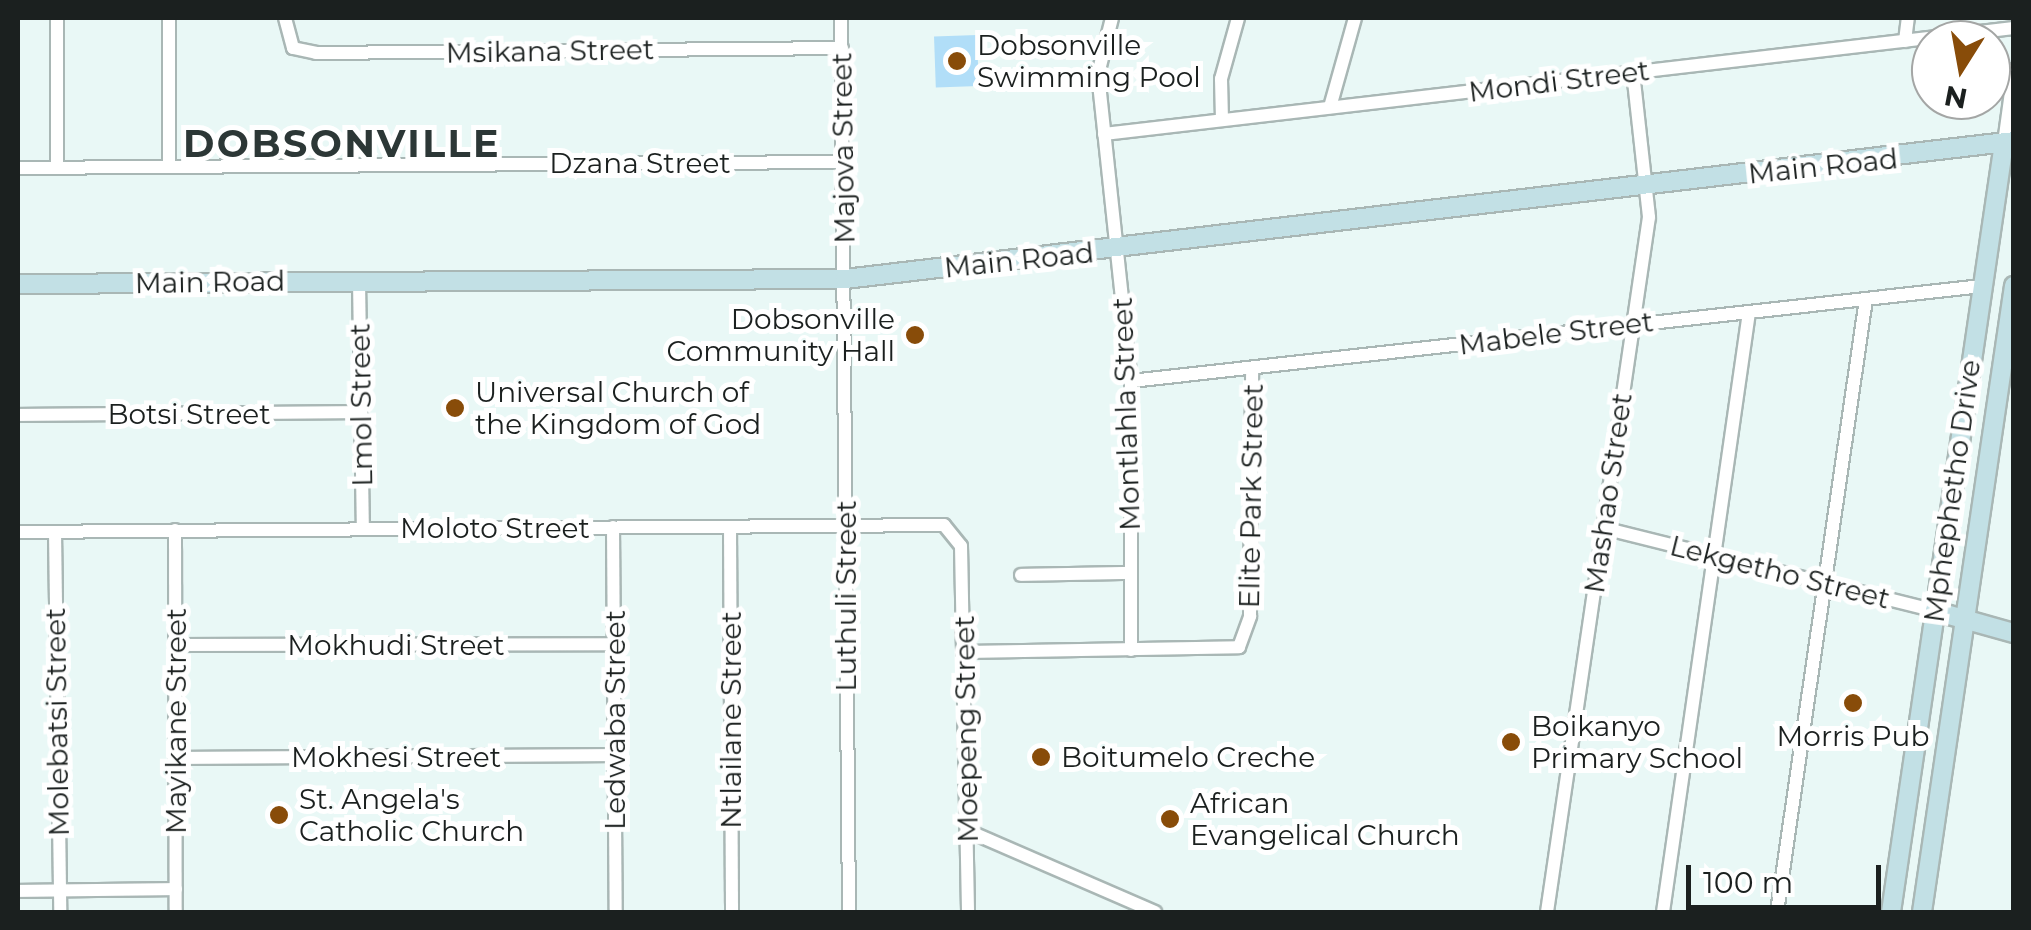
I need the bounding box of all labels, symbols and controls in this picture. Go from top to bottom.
north arrow [1911,20,2011,120]
place label: Dobsonville Swimming Pool [977,28,1201,94]
street label: Msikana Street [446,32,654,70]
marker: Dobsonville Swimming Pool [946,50,968,72]
street label: Majova Street [825,52,861,244]
street label: Mondi Street [1467,53,1651,109]
text: N [1941,79,1970,116]
district label: DOBSONVILLE [183,121,501,167]
street label: Main Road [1747,141,1899,191]
street label: Dzana Street [549,146,731,180]
street label: Main Road [943,235,1095,285]
street label: Main Road [135,264,285,300]
street label: Montlahla Street [1105,297,1147,531]
place label: Dobsonville Community Hall [667,302,895,368]
street label: Mabele Street [1457,304,1655,362]
street label: Lmol Street [343,323,379,487]
marker: Dobsonville Community Hall [904,324,926,346]
street label: Mphephetho Drive [1917,357,1987,625]
place label: Universal Church of the Kingdom of God [475,375,761,441]
street label: Elite Park Street [1232,383,1270,609]
street label: Mashao Street [1577,391,1639,595]
street label: Botsi Street [107,397,271,431]
marker: Universal Church of the Kingdom of God [444,397,466,419]
street label: Luthuli Street [829,500,863,692]
street label: Moloto Street [400,511,590,545]
street label: Lekgetho Street [1667,528,1893,616]
street label: Molebatsi Street [38,607,76,837]
street label: Mayikane Street [159,608,193,834]
street label: Ledwaba Street [598,610,632,830]
street label: Ntlailane Street [714,611,748,829]
street label: Moepeng Street [947,615,985,843]
street label: Mokhudi Street [287,628,505,662]
marker: Morris Pub [1842,692,1864,714]
place label: Boikanyo Primary School [1531,709,1743,775]
place label: Morris Pub [1777,719,1929,753]
marker: Boikanyo Primary School [1500,731,1522,753]
street label: Mokhesi Street [291,740,501,774]
place label: Boitumelo Creche [1061,740,1315,774]
marker: Boitumelo Creche [1030,746,1052,768]
place label: St. Angela's Catholic Church [299,782,524,848]
place label: African Evangelical Church [1190,786,1460,852]
marker: St. Angela's Catholic Church [268,804,290,826]
marker: African Evangelical Church [1159,808,1181,830]
scale bar [1691,845,1886,907]
text: 100 m [1703,864,1793,901]

